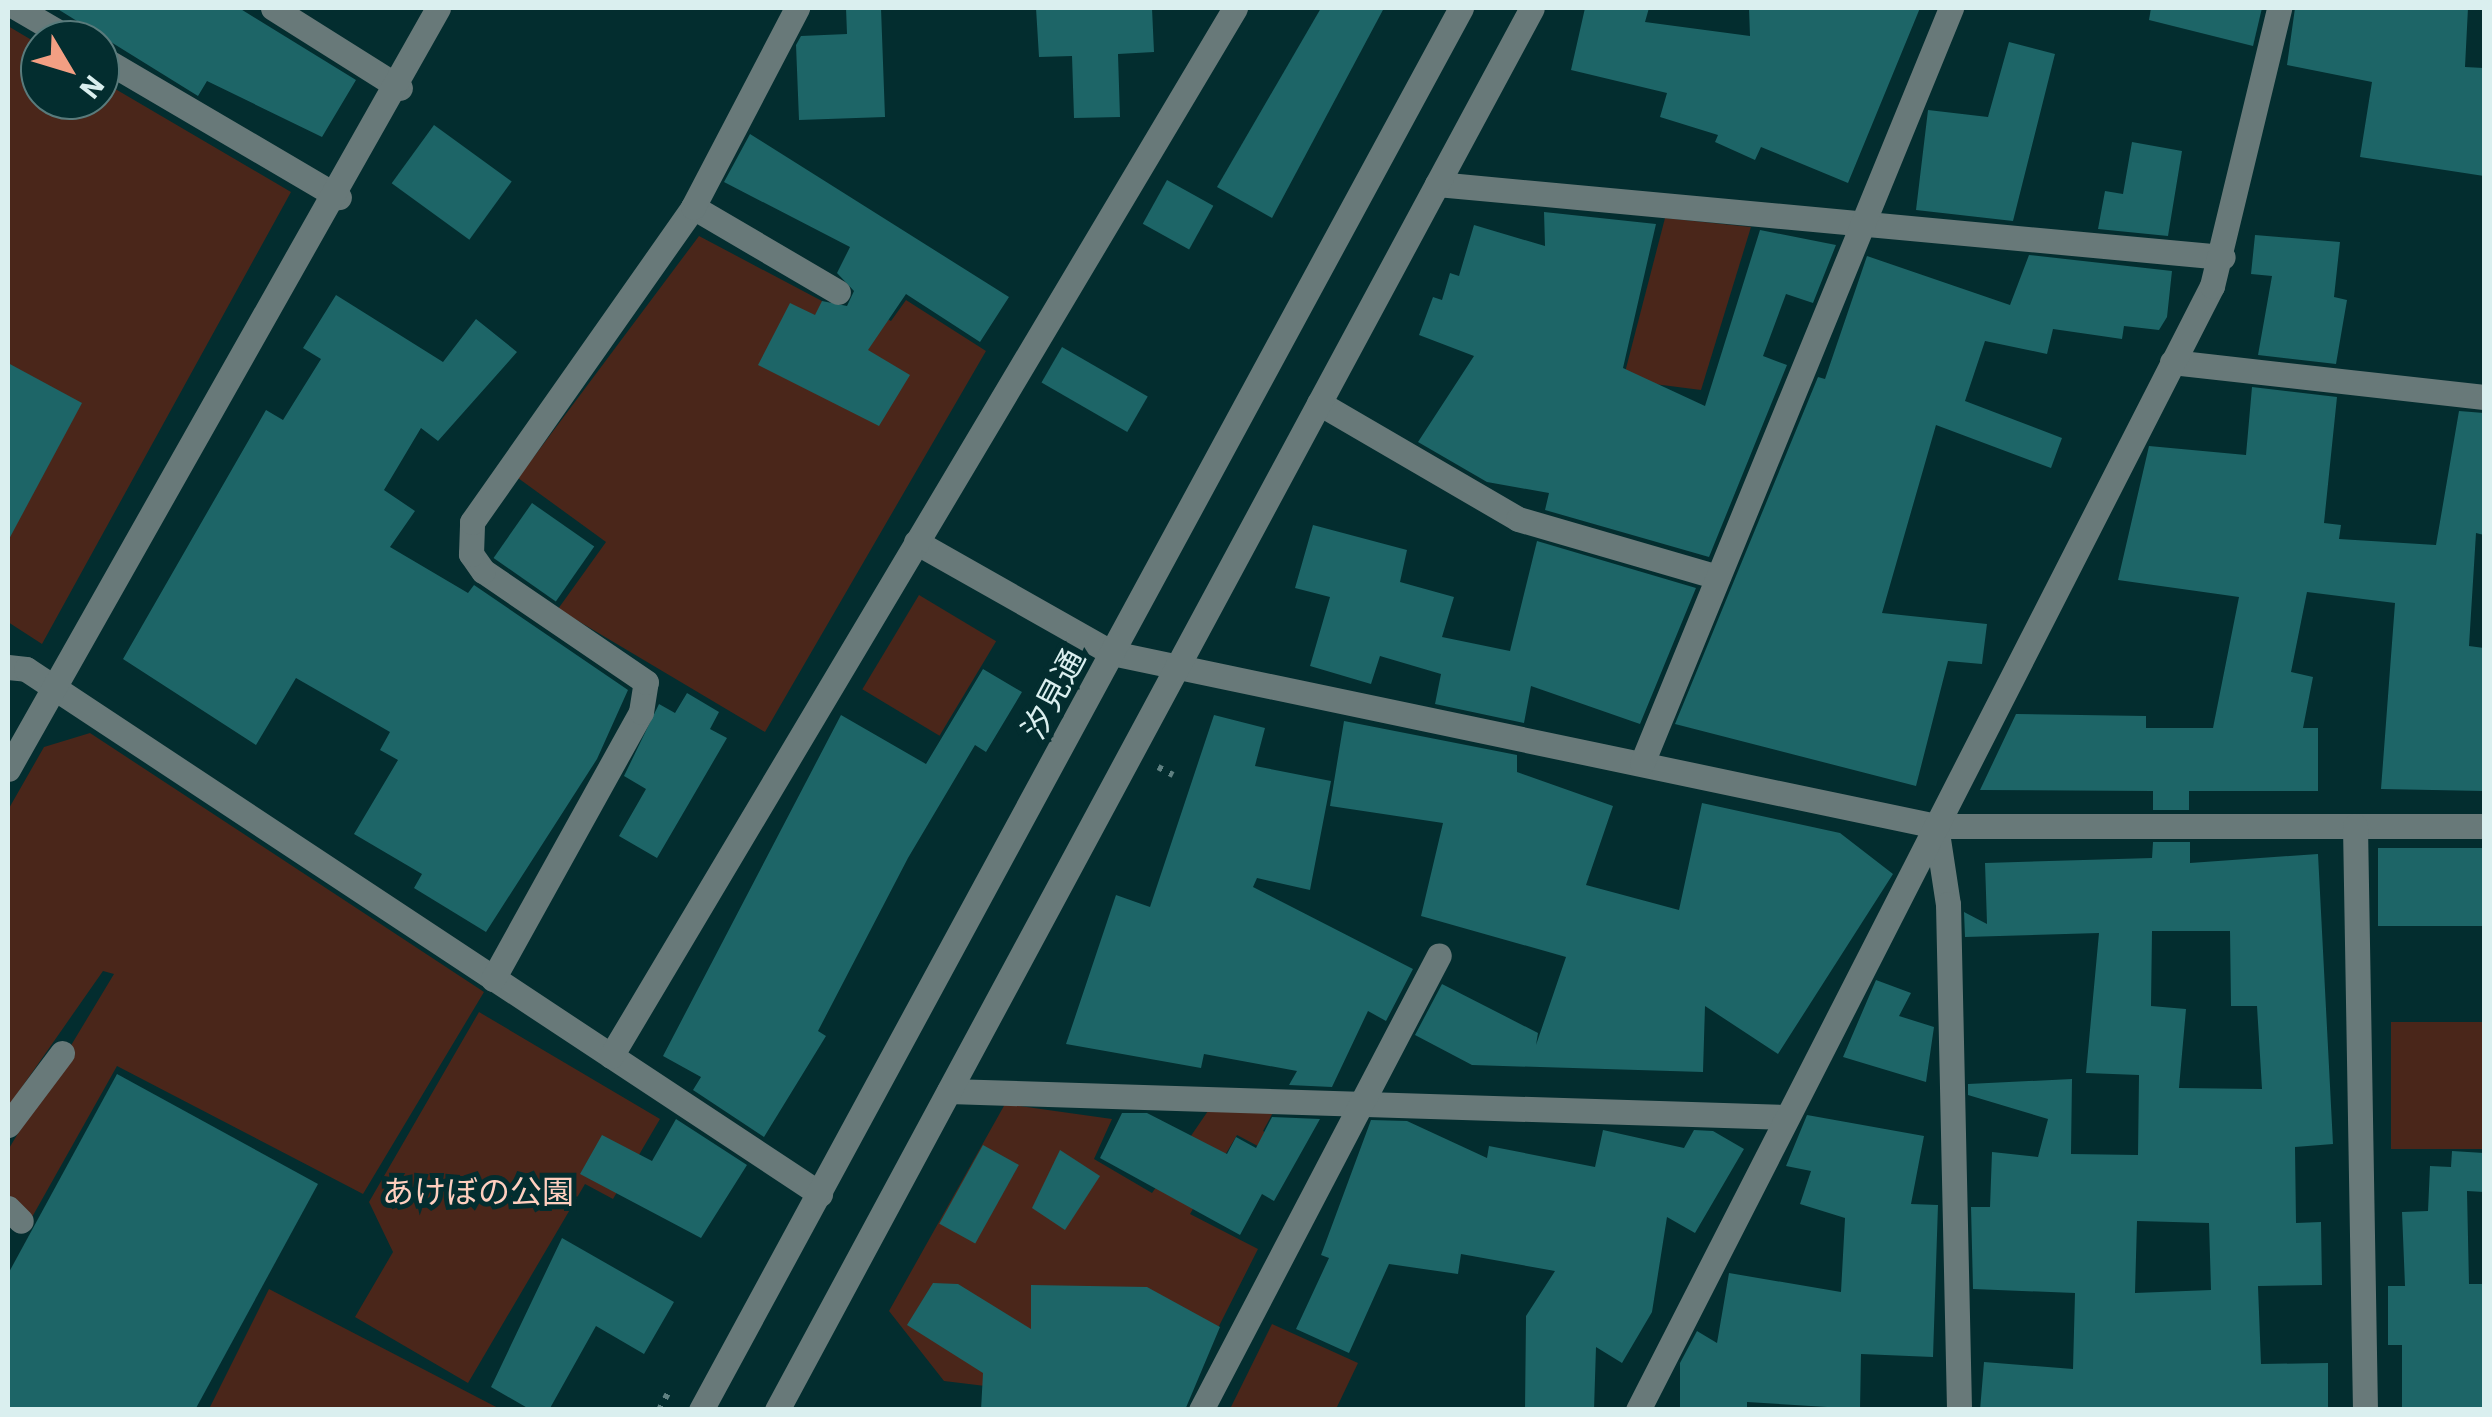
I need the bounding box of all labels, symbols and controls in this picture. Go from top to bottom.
north arrow [20,20,120,120]
text: N [72,68,113,107]
street label: 汐見通 [1014,643,1092,745]
park label: あけぼの公園 [382,1172,574,1210]

